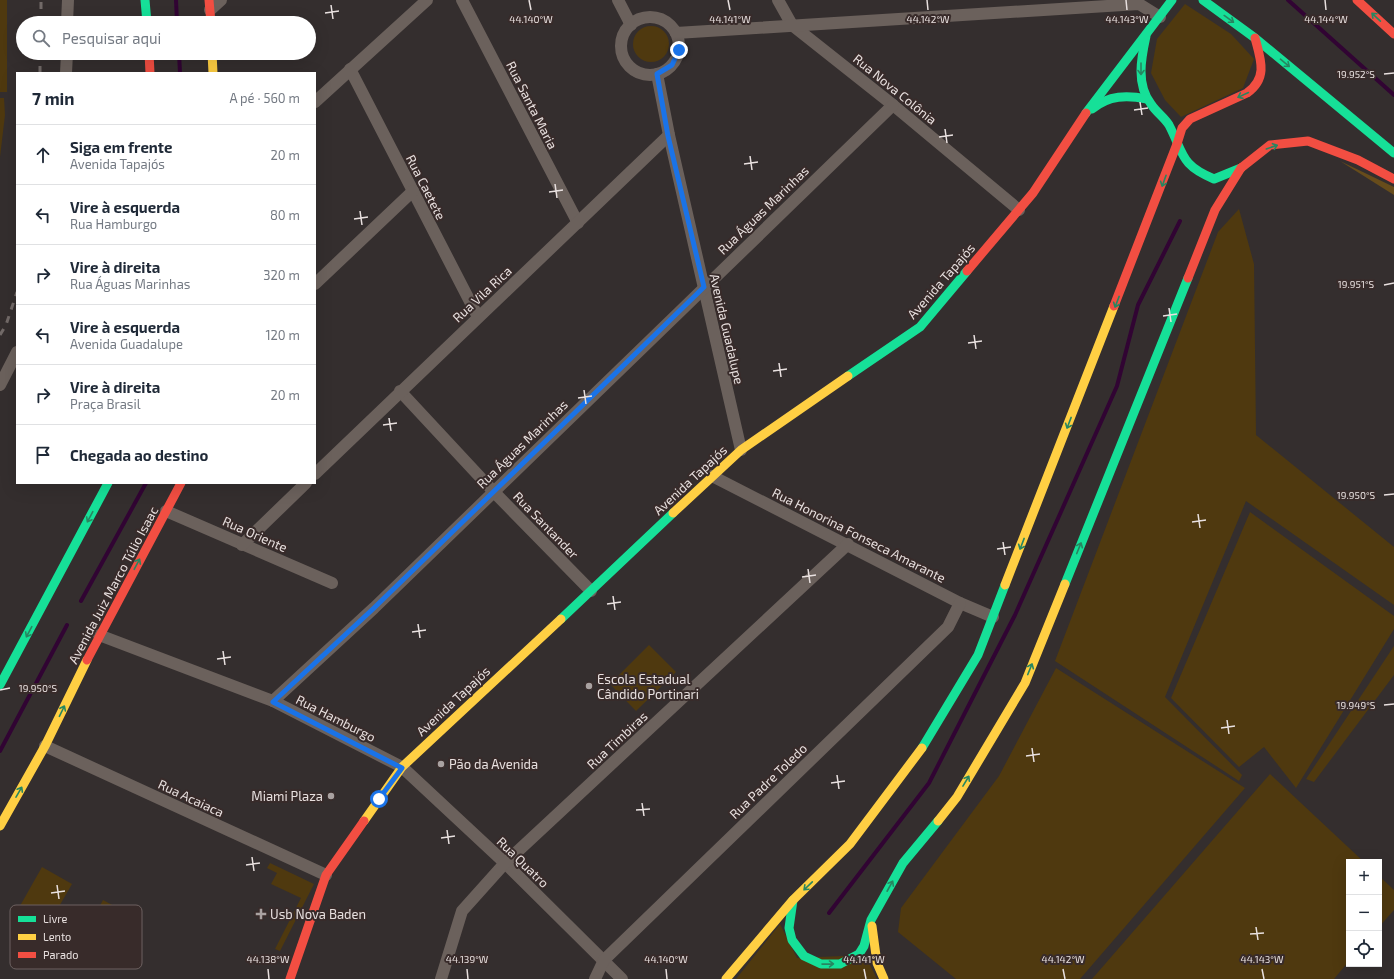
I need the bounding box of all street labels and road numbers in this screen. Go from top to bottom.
street label: Rua Nova Colônia [850,50,940,128]
street label: Rua Santa Maria [503,58,561,152]
street label: Rua Caetete [403,152,449,222]
street label: Rua Águas Marinhas [713,162,812,258]
street label: Avenida Tapajós [904,240,978,322]
street label: Rua Vila Rica [449,263,515,325]
street label: Avenida Guadalupe [706,272,748,386]
street label: Rua Águas Marinhas [472,396,571,492]
street label: Avenida Tapajós [650,442,730,518]
street label: Rua Honorina Fonseca Amarante [770,484,948,586]
street label: Rua Santander [510,488,582,562]
street label: Avenida Juiz Marco Túlio Isaac [65,504,161,666]
street label: Rua Oriente [220,513,290,555]
street label: Avenida Tapajós [413,663,493,739]
street label: Rua Hamburgo [293,691,379,745]
street label: Rua Timbiras [583,708,651,772]
street label: Rua Padre Toledo [726,740,810,822]
street label: Rua Acaiaca [156,776,226,820]
street label: Rua Quatro [494,833,552,891]

